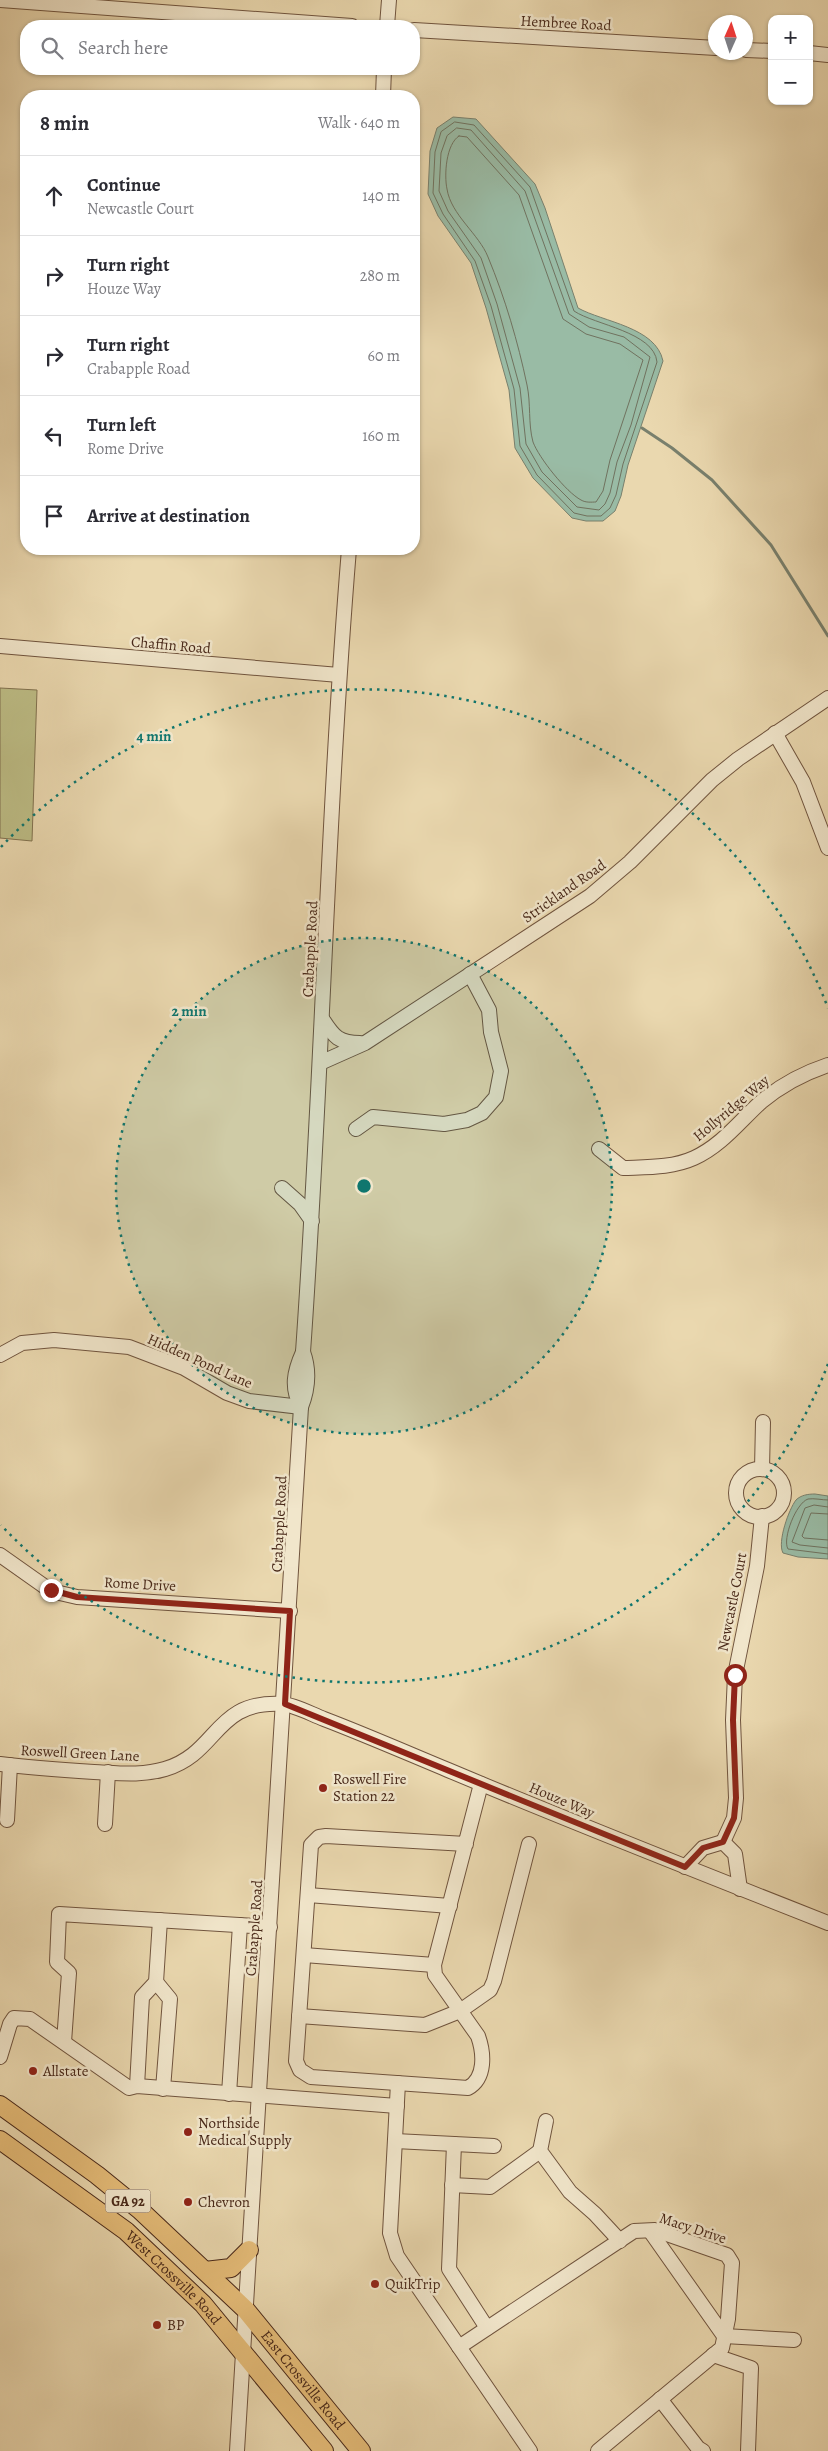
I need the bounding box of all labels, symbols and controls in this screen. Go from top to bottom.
street label: Hembree Road [520,11,613,35]
north arrow [708,15,753,60]
map controls [768,15,813,105]
button: + [768,15,813,60]
search box [20,20,420,75]
icon: search [38,34,66,62]
text: Search here [78,35,168,61]
button: − [768,60,813,105]
text: 8 min [40,109,89,137]
text: Walk · 640 m [318,112,400,134]
text: Continue [87,172,161,198]
icon: ahead [40,182,68,210]
text: 140 m [362,185,400,207]
text: Newcastle Court [87,198,194,220]
text: Turn right [87,252,169,278]
icon: right [40,262,68,290]
text: 280 m [360,265,400,287]
text: Houze Way [87,278,161,300]
text: Turn right [87,332,169,358]
icon: right [40,342,68,370]
text: 60 m [368,345,400,367]
text: Crabapple Road [87,358,190,380]
text: Turn left [87,412,156,438]
icon: left [40,422,68,450]
text: 160 m [362,425,400,447]
text: Rome Drive [87,438,164,460]
icon: arrive [40,502,68,530]
text: Arrive at destination [87,503,250,529]
street label: Chaffin Road [130,632,213,659]
text: 4 min [136,726,172,746]
street label: Strickland Road [518,854,611,927]
street label: Crabapple Road [297,899,323,998]
text: 2 min [171,1001,207,1021]
street label: Hollyridge Way [689,1070,774,1146]
centre of rings [355,1177,373,1195]
street label: Hidden Pond Lane [144,1329,256,1393]
street label: Crabapple Road [266,1474,292,1573]
street label: Newcastle Court [713,1551,751,1653]
street label: Rome Drive [104,1572,177,1596]
route end [40,1579,63,1602]
route start [724,1664,747,1687]
street label: Roswell Green Lane [20,1740,140,1766]
place label: Roswell Fire Station 22 [333,1769,407,1806]
street label: Houze Way [526,1777,598,1823]
marker: Roswell Fire Station 22 [317,1782,329,1794]
street label: Crabapple Road [241,1878,267,1977]
place label: Allstate [42,2061,89,2081]
marker: Allstate [27,2065,39,2077]
place label: Northside Medical Supply [198,2113,292,2150]
marker: Northside Medical Supply [182,2126,194,2138]
road number: GA 92 [106,2190,150,2212]
place label: Chevron [198,2192,250,2212]
marker: Chevron [182,2196,194,2208]
street label: Macy Drive [657,2208,729,2248]
street label: West Crossville Road [121,2225,227,2330]
place label: QuikTrip [385,2274,441,2294]
marker: QuikTrip [369,2278,381,2290]
place label: BP [167,2315,184,2335]
marker: BP [151,2319,163,2331]
street label: East Crossville Road [256,2326,350,2435]

